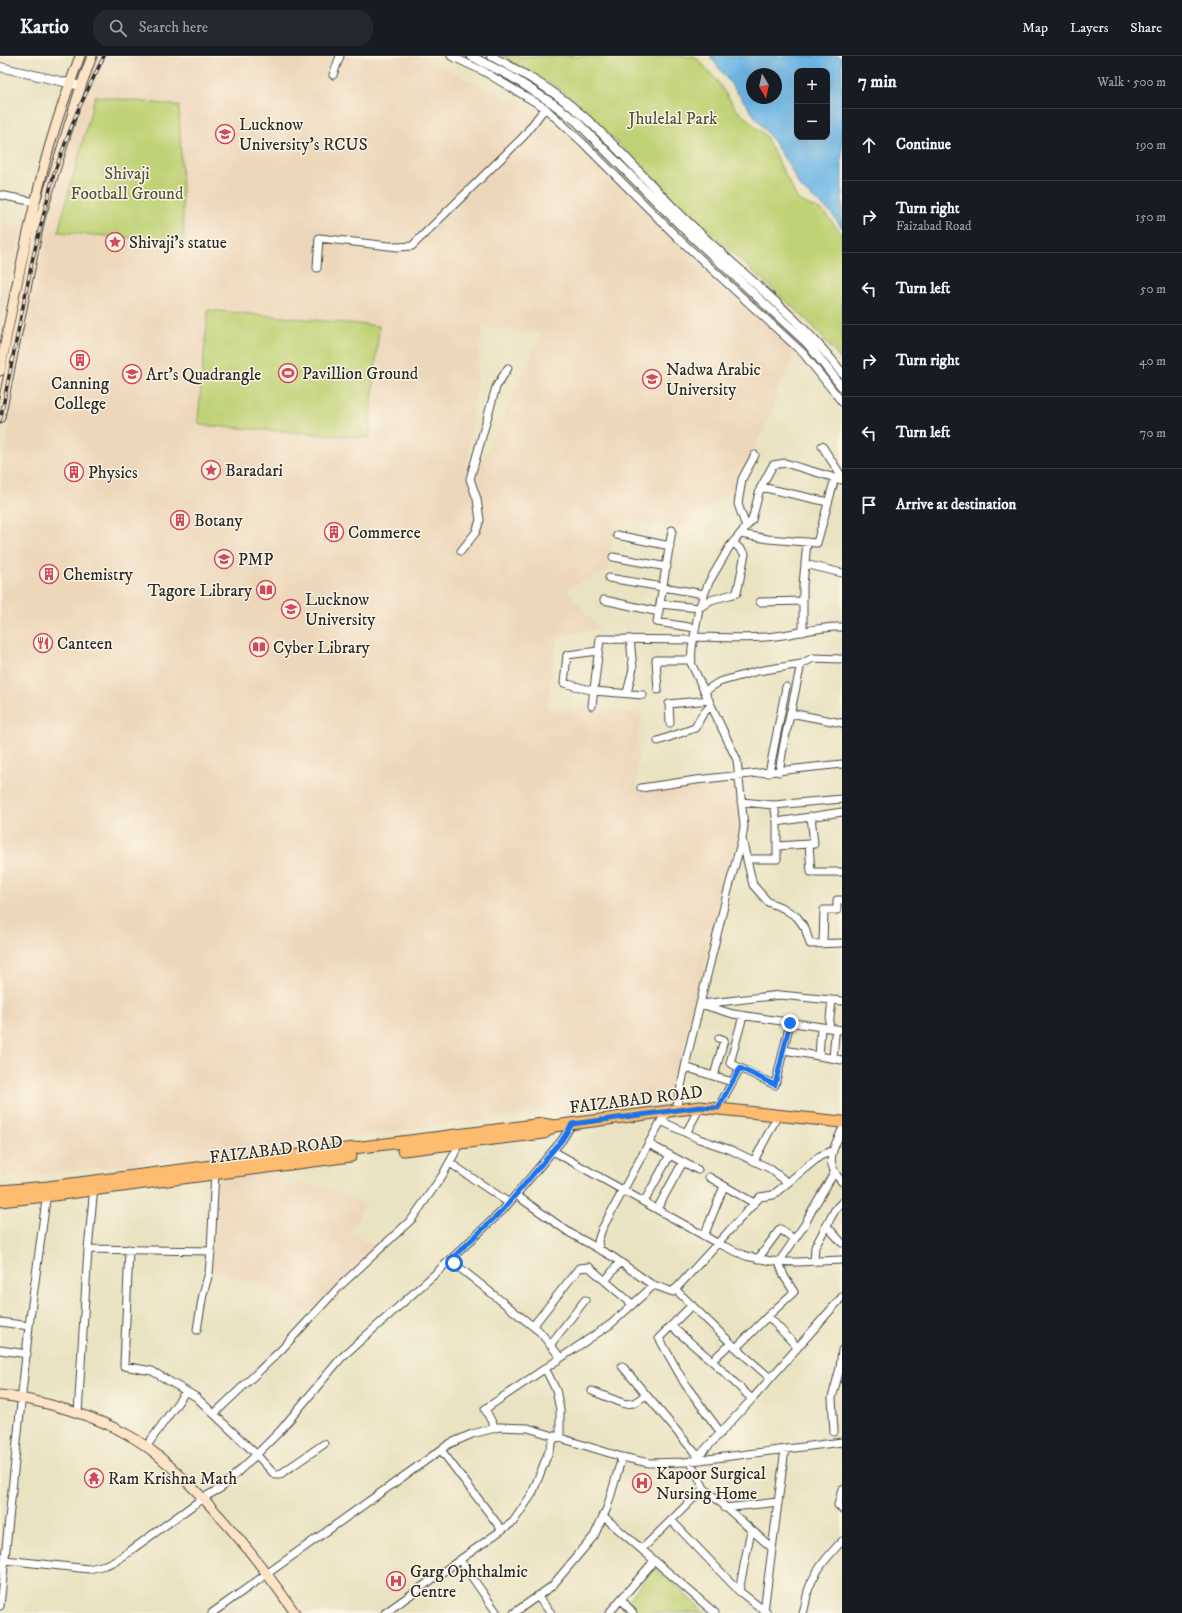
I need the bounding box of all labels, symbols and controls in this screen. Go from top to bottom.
search box [93,10,373,46]
text: Kartio [20,16,69,39]
icon: search [107,17,129,39]
text: Search here [139,18,208,37]
text: Map [1022,19,1048,37]
text: Layers [1070,19,1108,37]
text: Share [1130,19,1162,37]
north arrow [746,68,782,104]
map controls [794,68,830,140]
button: + [794,68,830,104]
text: 7 min [858,71,897,93]
text: Walk · 500 m [1097,74,1166,90]
button: − [794,104,830,140]
park label: Jhulelal Park [627,108,718,130]
place label: Lucknow University's RCUS [239,114,368,156]
school or university icon: Lucknow University's RCUS [214,123,236,145]
icon: ahead [858,134,880,156]
text: Continue [896,135,951,154]
text: 190 m [1135,137,1166,153]
park label: Shivaji Football Ground [71,163,184,205]
text: Turn right [896,199,959,218]
icon: right [858,206,880,228]
text: 150 m [1135,209,1166,225]
text: Faizabad Road [896,218,971,234]
place icon: Shivaji's statue [104,231,126,253]
place label: Shivaji's statue [129,232,227,254]
icon: left [858,278,880,300]
text: Turn left [896,279,950,298]
text: 50 m [1140,281,1166,297]
building icon: Canning College [69,349,91,371]
icon: right [858,350,880,372]
text: Turn right [896,351,959,370]
text: 40 m [1139,353,1166,369]
place label: Nadwa Arabic University [666,359,761,401]
sports icon: Pavillion Ground [277,362,299,384]
school or university icon: Art's Quadrangle [121,363,143,385]
place label: Pavillion Ground [302,363,419,385]
place label: Art's Quadrangle [146,364,261,386]
school or university icon: Nadwa Arabic University [641,368,663,390]
place label: Canning College [51,373,110,415]
icon: left [858,422,880,444]
text: Turn left [896,423,950,442]
text: 70 m [1140,425,1166,441]
place icon: Baradari [200,459,222,481]
place label: Baradari [225,460,283,482]
building icon: Physics [63,461,85,483]
place label: Physics [88,462,138,484]
icon: arrive [858,494,880,516]
text: Arrive at destination [896,495,1016,514]
building icon: Botany [169,509,191,531]
place label: Botany [194,510,243,532]
building icon: Commerce [323,521,345,543]
place label: Commerce [348,522,421,544]
school or university icon: PMP [213,548,235,570]
place label: PMP [238,549,273,571]
building icon: Chemistry [38,563,60,585]
place label: Chemistry [63,564,134,586]
library icon: Tagore Library [255,579,277,601]
place label: Tagore Library [147,580,253,602]
place label: Lucknow University [305,589,376,631]
school or university icon: Lucknow University [280,598,302,620]
restaurant icon: Canteen [32,632,54,654]
place label: Canteen [57,633,113,655]
library icon: Cyber Library [248,636,270,658]
place label: Cyber Library [273,637,371,659]
route end [781,1014,799,1032]
street label: FAIZABAD ROAD [568,1081,704,1119]
street label: FAIZABAD ROAD [208,1131,344,1169]
route start [445,1254,463,1272]
place label: Kapoor Surgical Nursing Home [656,1463,766,1505]
temple icon: Ram Krishna Math [83,1467,105,1489]
place label: Ram Krishna Math [108,1468,237,1490]
hospital icon: Kapoor Surgical Nursing Home [631,1472,653,1494]
place label: Garg Ophthalmic Centre [410,1561,528,1603]
hospital icon: Garg Ophthalmic Centre [385,1570,407,1592]

